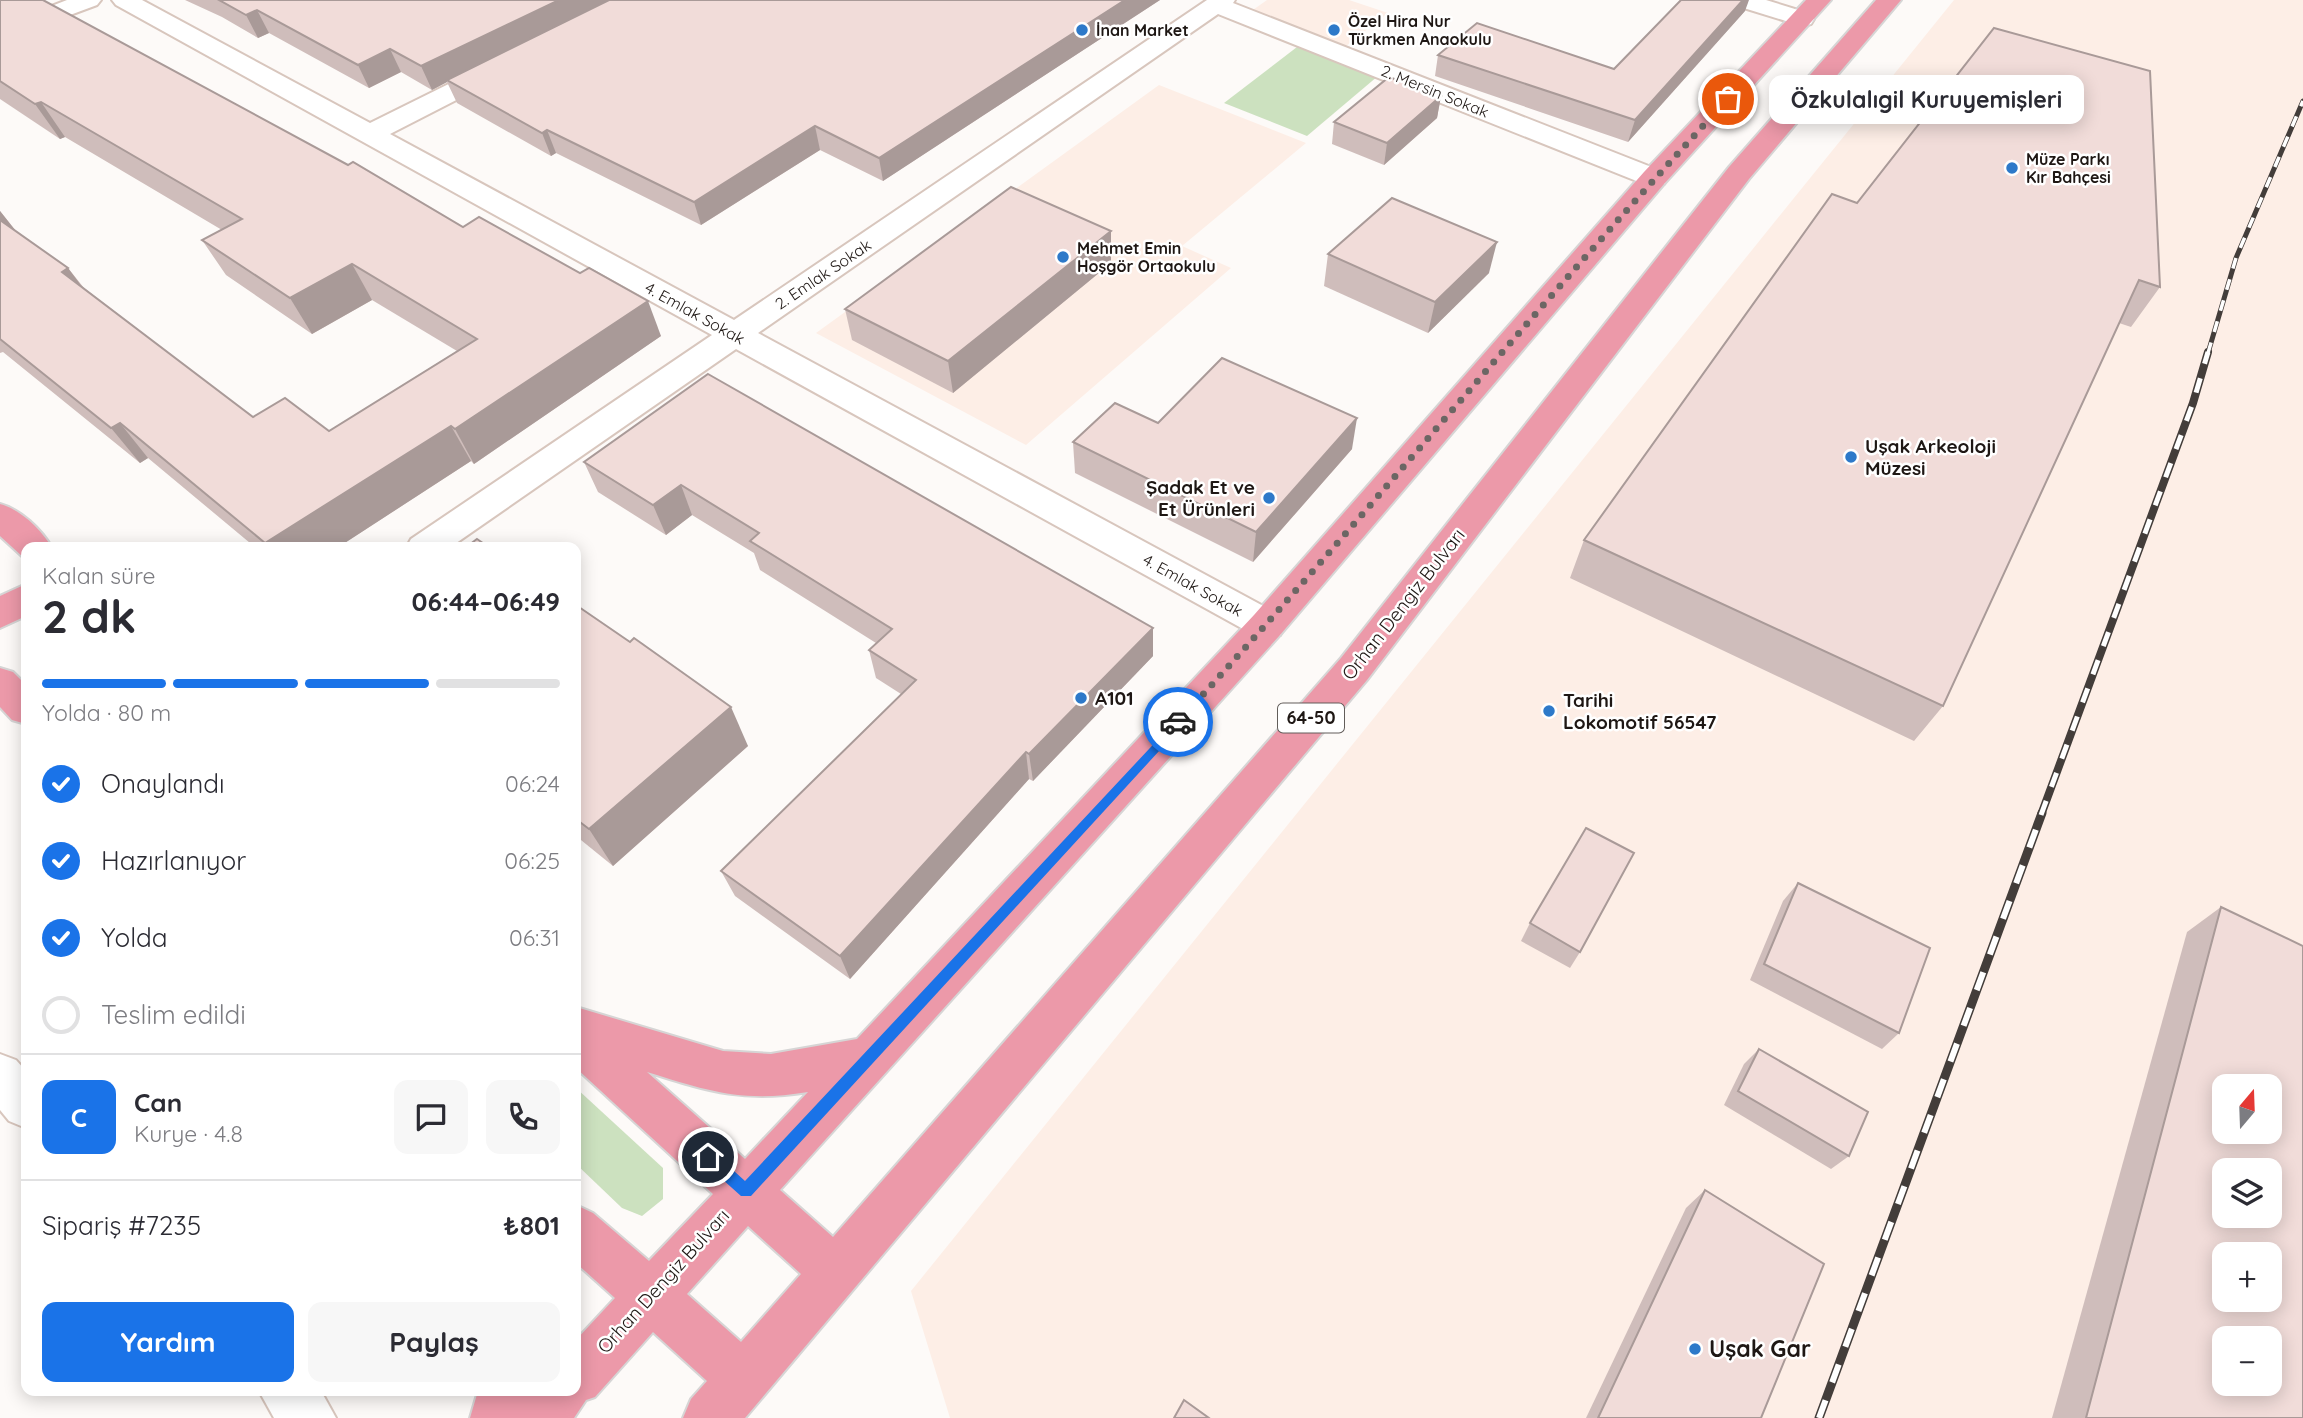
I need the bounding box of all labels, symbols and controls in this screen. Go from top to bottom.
place label: Özel Hira Nur Türkmen Anaokulu [1348,11,1492,49]
place label: İnan Market [1096,20,1189,40]
marker: İnan Market [1074,22,1090,38]
marker: Özel Hira Nur Türkmen Anaokulu [1326,22,1342,38]
street label: 2. Mersin Sokak [1378,60,1492,122]
pin [1698,69,1758,129]
callout: Özkulalıgil Kuruyemişleri [1770,74,2085,124]
icon: bag [1709,80,1747,118]
text: Özkulalıgil Kuruyemişleri [1791,85,2062,114]
place label: Müze Parkı Kır Bahçesi [2026,149,2111,187]
marker: Müze Parkı Kır Bahçesi [2004,160,2020,176]
street label: 2. Emlak Sokak [771,235,875,313]
place label: Mehmet Emin Hoşgör Ortaokulu [1077,238,1216,276]
marker: Mehmet Emin Hoşgör Ortaokulu [1055,249,1071,265]
street label: 4. Emlak Sokak [642,277,748,349]
place label: Uşak Arkeoloji Müzesi [1865,434,1996,480]
marker: Uşak Arkeoloji Müzesi [1843,449,1859,465]
place label: Şadak Et ve Et Ürünleri [1146,475,1255,521]
marker: Şadak Et ve Et Ürünleri [1261,490,1277,506]
street label: Orhan Dengiz Bulvarı [1336,523,1470,685]
street label: 4. Emlak Sokak [1140,549,1246,621]
text: Kalan süre [42,561,155,590]
text: 06:44–06:49 [412,585,560,618]
text: 2 dk [42,587,136,645]
place label: A101 [1095,686,1134,710]
courier [1143,687,1213,757]
place label: Tarihi Lokomotif 56547 [1563,688,1716,734]
marker: A101 [1073,690,1089,706]
text: Yolda · 80 m [42,698,171,727]
icon: car [1159,703,1197,741]
marker: Tarihi Lokomotif 56547 [1541,703,1557,719]
road number: 64-50 [1278,704,1344,732]
icon: check [42,765,80,803]
text: Onaylandı [101,767,225,800]
text: 06:24 [505,769,560,798]
icon: check [42,842,80,880]
text: Hazırlanıyor [101,844,246,877]
text: 06:25 [504,846,560,875]
icon: check [42,919,80,957]
text: Yolda [101,921,167,954]
text: 06:31 [509,923,560,952]
text: Teslim edildi [101,998,246,1031]
north arrow [2212,1074,2282,1144]
map controls [2212,1074,2282,1396]
button: chat [394,1080,468,1154]
button: phone [486,1080,560,1154]
text: Can [134,1086,182,1119]
text: C [71,1101,87,1134]
text: Kurye · 4.8 [134,1119,243,1148]
pin [678,1127,738,1187]
icon: home [689,1138,727,1176]
button: layers [2212,1158,2282,1228]
street label: Orhan Dengiz Bulvarı [592,1204,734,1358]
text: Sipariş #7235 [42,1209,201,1242]
text: ₺801 [503,1209,560,1242]
button: + [2212,1242,2282,1312]
button: Yardım [42,1302,294,1382]
button: Paylaş [308,1302,560,1382]
button: − [2212,1326,2282,1396]
place label: Uşak Gar [1709,1334,1811,1363]
marker: Uşak Gar [1687,1341,1703,1357]

